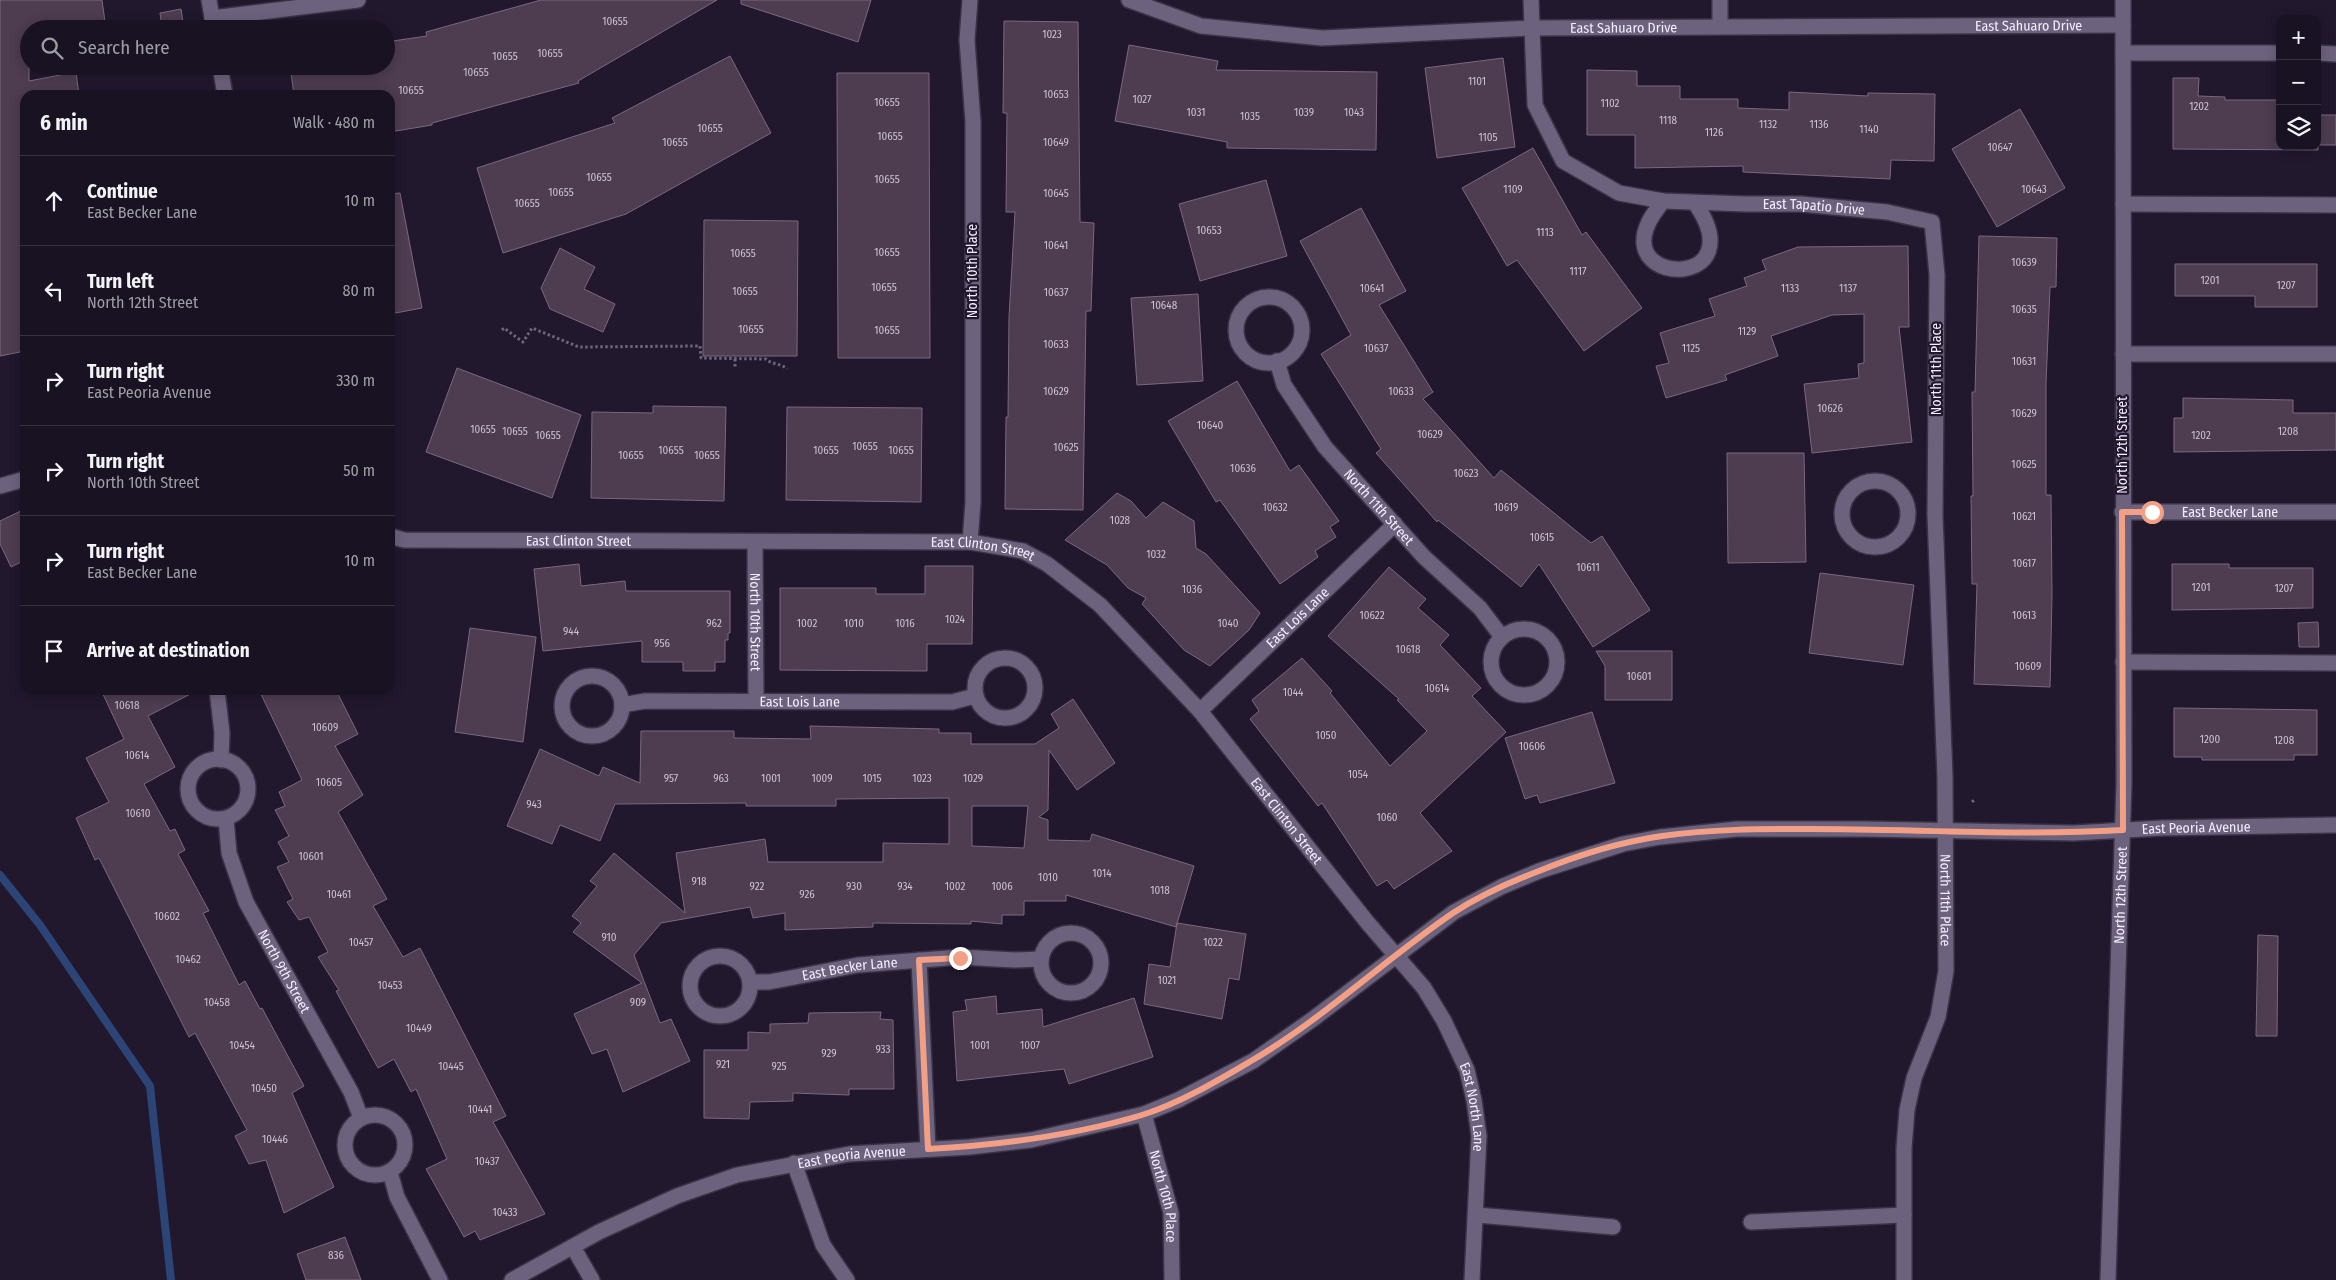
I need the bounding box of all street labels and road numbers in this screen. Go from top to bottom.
street label: East Sahuaro Drive [1975,17,2082,34]
street label: East Sahuaro Drive [1570,19,1677,36]
street label: East Tapatio Drive [1763,196,1866,218]
street label: North 10th Place [964,224,981,318]
street label: North 11th Place [1928,323,1945,415]
street label: North 12th Street [2114,396,2131,494]
street label: North 11th Street [1340,465,1418,549]
street label: East Becker Lane [2182,504,2278,521]
street label: East Clinton Street [526,532,632,549]
street label: East Clinton Street [931,533,1038,565]
street label: North 10th Street [747,573,764,672]
street label: East Lois Lane [1263,584,1332,652]
street label: East Lois Lane [759,693,840,710]
street label: East Clinton Street [1247,774,1326,867]
street label: East Peoria Avenue [2141,818,2251,838]
street label: North 12th Street [2110,846,2130,944]
street label: North 11th Place [1937,854,1954,946]
street label: North 9th Street [254,927,314,1016]
street label: East Becker Lane [801,953,898,984]
street label: East North Lane [1456,1060,1488,1152]
street label: East Peoria Avenue [796,1142,906,1172]
street label: North 10th Place [1146,1148,1180,1243]

